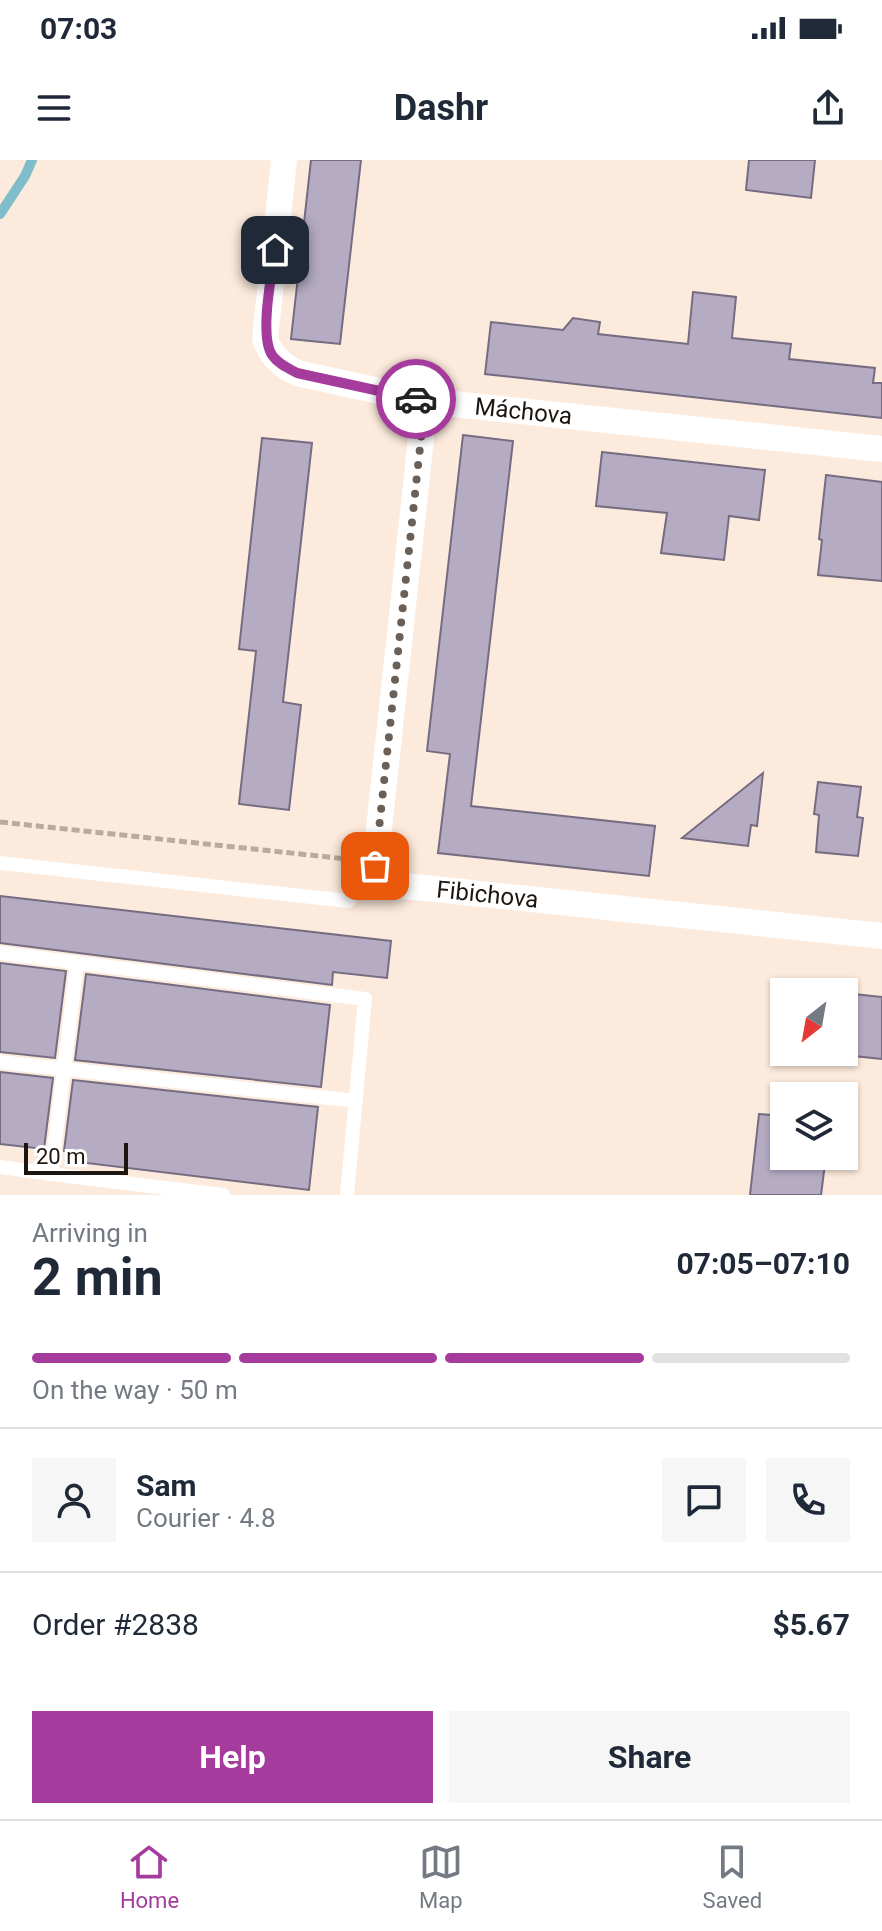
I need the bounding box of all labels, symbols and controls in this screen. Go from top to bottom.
text: 07:03 [40,11,117,46]
icon: menu [32,86,76,130]
icon: share [806,86,850,130]
text: Dashr [394,87,488,129]
pin [241,216,309,284]
icon: home [253,228,297,272]
courier [376,359,456,439]
icon: car [394,377,438,421]
street label: Máchova [473,392,574,430]
pin [341,832,409,900]
icon: bag [353,844,397,888]
street label: Fibichova [435,875,540,914]
north arrow [770,978,858,1066]
map controls [770,978,858,1170]
button: layers [770,1082,858,1170]
scale bar [24,1139,128,1175]
text: 20 m [36,1144,85,1169]
text: Arriving in [32,1218,148,1248]
text: 07:05–07:10 [676,1246,850,1281]
text: 2 min [32,1247,163,1308]
text: On the way · 50 m [32,1375,238,1405]
button: person [32,1458,116,1542]
button: chat [662,1458,746,1542]
button: phone [766,1458,850,1542]
text: Sam [136,1468,197,1503]
text: Courier · 4.8 [136,1503,276,1533]
text: Order #2838 [32,1607,199,1642]
text: $5.67 [772,1607,850,1642]
button: Help [32,1711,433,1803]
button: Share [449,1711,850,1803]
tab: Home [120,1840,179,1913]
tab: Map [419,1840,463,1913]
tab: Saved [703,1840,762,1913]

